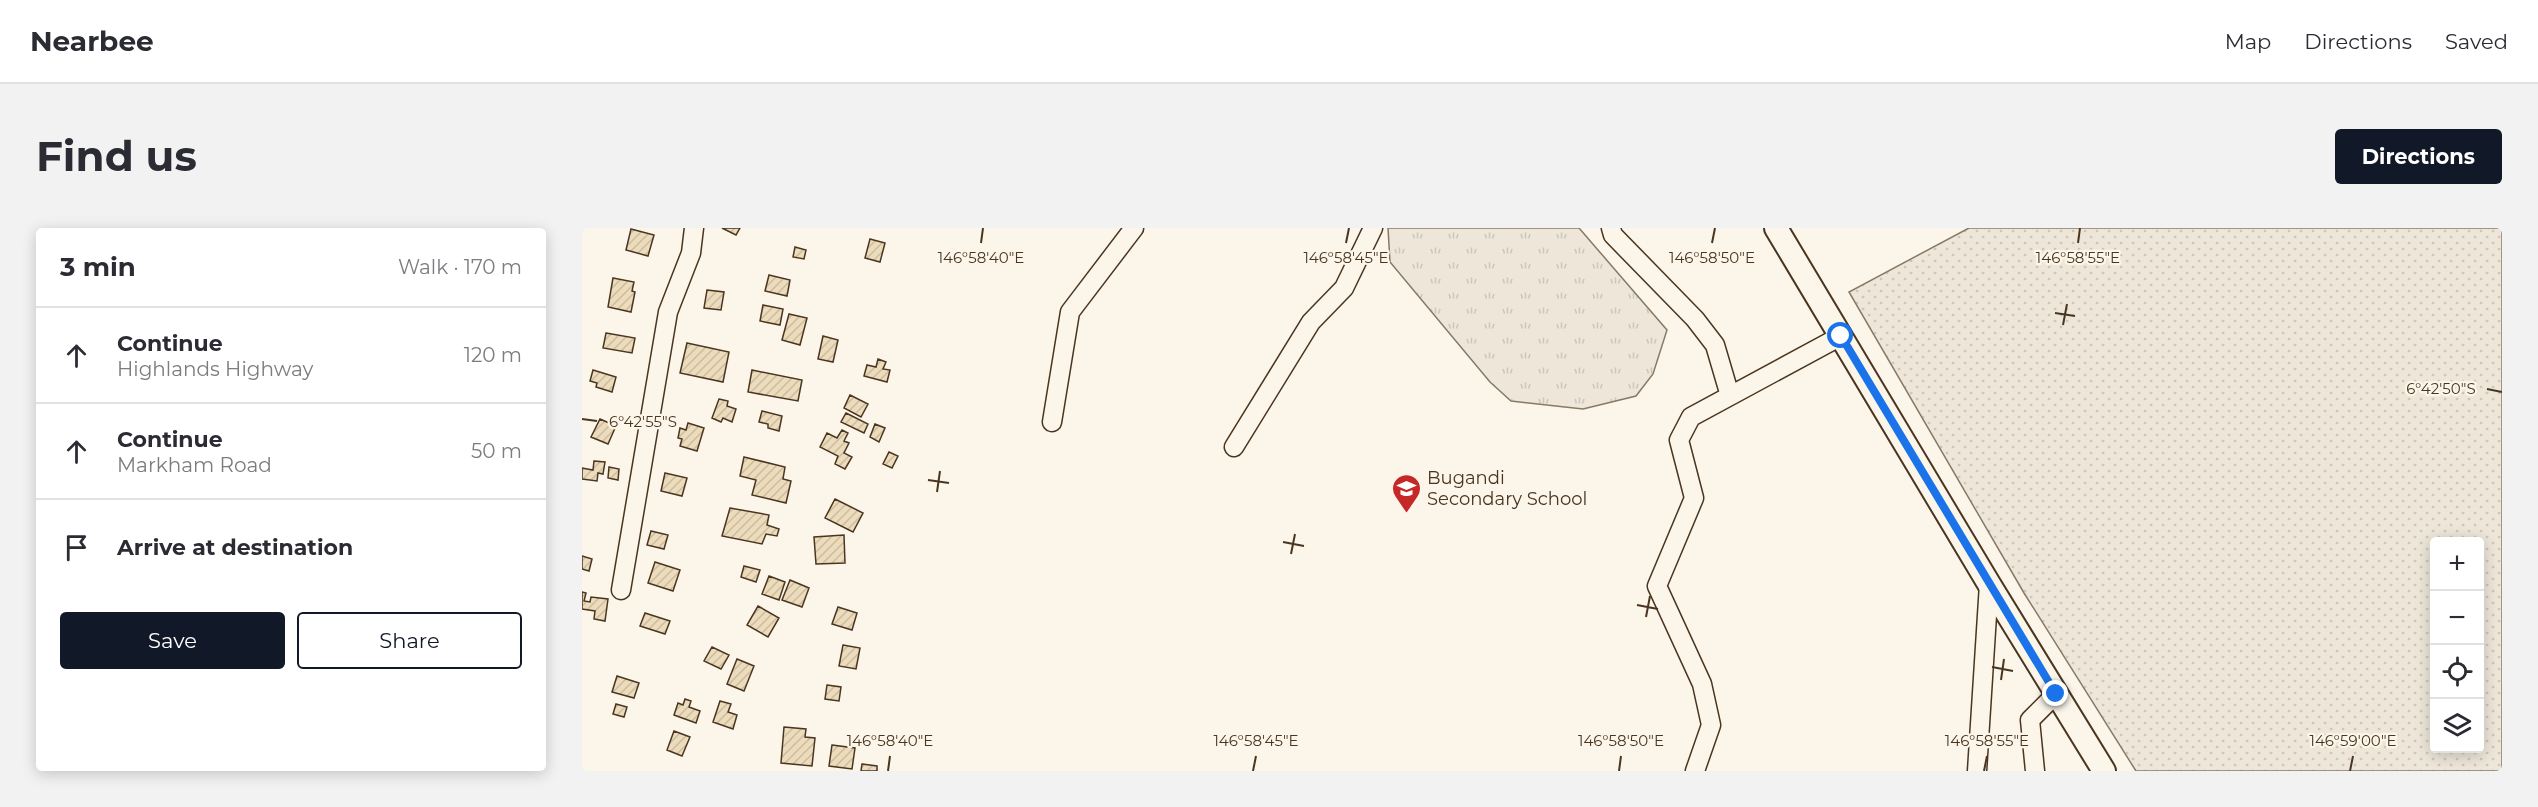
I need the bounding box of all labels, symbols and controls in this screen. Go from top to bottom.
text: Nearbee [30,24,154,58]
text: Map [2225,29,2271,54]
text: Directions [2304,29,2412,54]
text: Saved [2445,29,2508,54]
button: Directions [2335,129,2502,184]
text: Find us [36,130,197,182]
text: 146°58'40"E [938,248,1024,267]
text: 146°58'45"E [1303,248,1389,267]
text: 146°58'50"E [1669,248,1755,267]
text: 146°58'55"E [2036,248,2120,267]
text: 3 min [60,251,136,283]
text: Walk · 170 m [398,255,522,279]
route start [1827,322,1853,348]
text: Continue [117,330,223,357]
icon: ahead [60,339,93,372]
text: 120 m [464,343,522,367]
text: Highlands Highway [117,357,313,381]
text: 6°42'50"S [2406,379,2476,398]
text: 6°42'55"S [609,412,677,431]
text: Continue [117,426,223,453]
icon: ahead [60,435,93,468]
text: 50 m [471,439,522,463]
text: Markham Road [117,453,272,477]
place label: Bugandi Secondary School [1427,467,1587,510]
school or university icon: Bugandi Secondary School [1390,472,1422,514]
icon: arrive [60,531,93,564]
text: Arrive at destination [117,534,353,561]
map controls [2430,537,2484,753]
button: + [2430,537,2484,591]
button: − [2430,591,2484,645]
button: Save [60,612,285,669]
button: Share [297,612,522,669]
button: locate [2430,645,2484,699]
route end [2042,680,2068,706]
button: layers [2430,699,2484,753]
text: 146°58'40"E [847,731,933,750]
text: 146°58'45"E [1213,731,1299,750]
text: 146°58'50"E [1578,731,1664,750]
text: 146°58'55"E [1945,731,2029,750]
text: 146°59'00"E [2309,731,2397,750]

